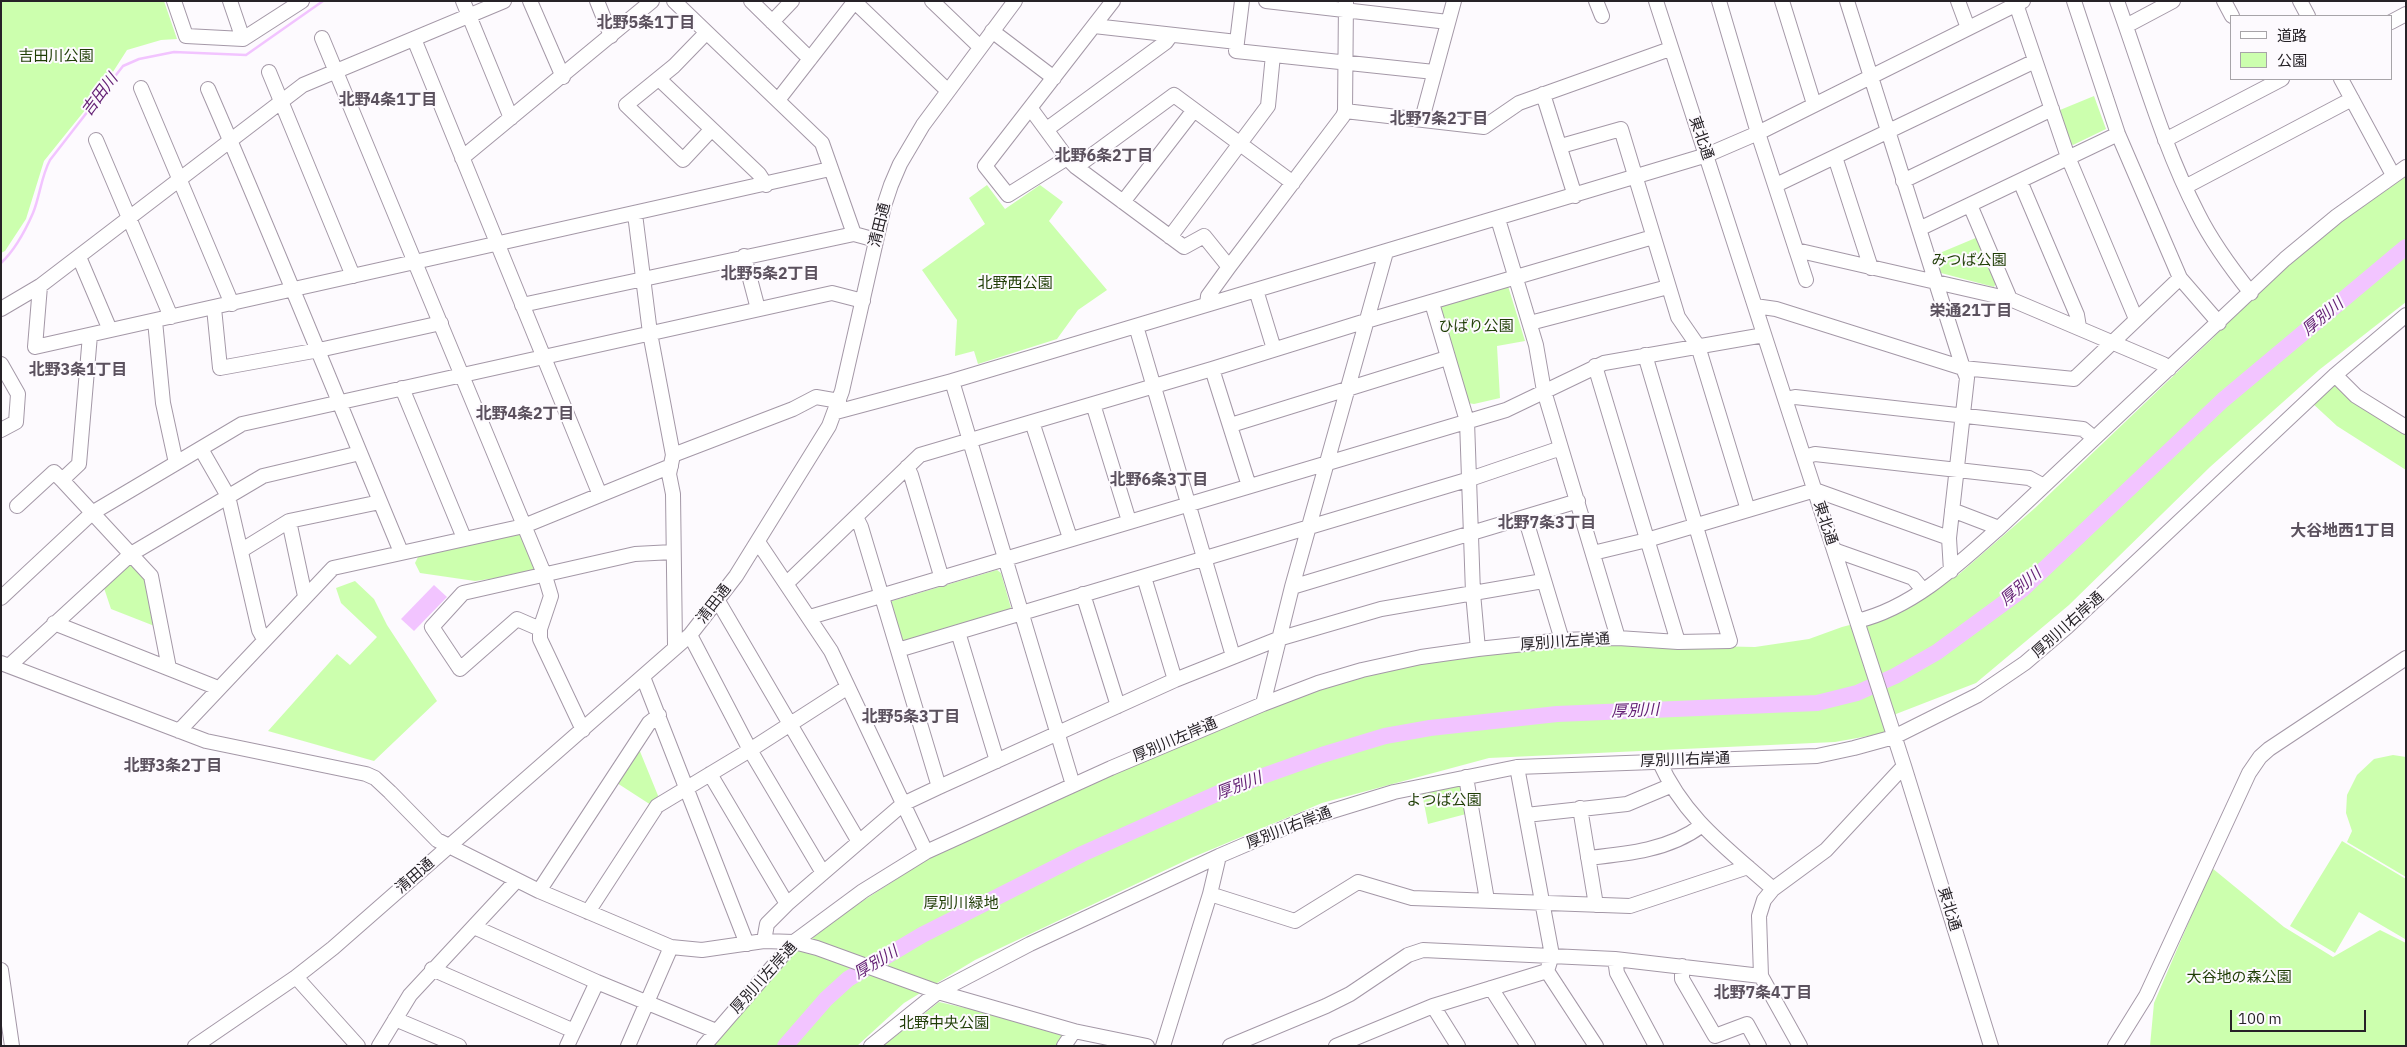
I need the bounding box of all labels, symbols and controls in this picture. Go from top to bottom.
district label: 北野5条1丁目 [596,13,696,33]
legend [2230,15,2392,80]
text: 道路 [2277,26,2307,45]
park label: 吉田川公園 [19,48,93,66]
text: 公園 [2277,51,2307,70]
water label: 吉田川 [78,70,122,120]
district label: 北野4条1丁目 [338,90,438,110]
district label: 北野7条2丁目 [1389,109,1489,129]
street label: 東北通 [1685,114,1717,162]
district label: 北野6条2丁目 [1054,146,1154,166]
street label: 清田通 [866,201,894,249]
park label: みつば公園 [1932,252,2006,270]
district label: 北野5条2丁目 [720,264,820,284]
park label: 北野西公園 [978,275,1052,293]
water label: 厚別川 [2298,294,2348,340]
district label: 栄通21丁目 [1929,301,2013,321]
park label: ひばり公園 [1439,318,1513,336]
district label: 北野3条1丁目 [28,360,128,380]
district label: 北野4条2丁目 [475,404,575,424]
district label: 北野6条3丁目 [1109,470,1209,490]
street label: 東北通 [1809,499,1841,547]
district label: 北野7条3丁目 [1497,513,1597,533]
district label: 大谷地西1丁目 [2290,521,2396,541]
water label: 厚別川 [1996,564,2046,610]
street label: 清田通 [693,581,735,627]
street label: 厚別川右岸通 [2029,588,2107,662]
street label: 厚別川左岸通 [1519,630,1611,654]
water label: 厚別川 [1611,701,1659,721]
district label: 北野5条3丁目 [861,707,961,727]
street label: 厚別川左岸通 [1130,714,1220,766]
street label: 厚別川右岸通 [1640,749,1730,771]
district label: 北野3条2丁目 [123,756,223,776]
water label: 厚別川 [1213,768,1265,804]
park label: よつば公園 [1407,792,1481,810]
street label: 厚別川右岸通 [1244,803,1334,853]
street label: 清田通 [392,854,438,898]
street label: 東北通 [1934,885,1964,933]
park label: 厚別川緑地 [924,895,998,913]
street label: 厚別川左岸通 [727,939,801,1017]
water label: 厚別川 [850,942,902,984]
park label: 大谷地の森公園 [2187,969,2291,987]
district label: 北野7条4丁目 [1713,983,1813,1003]
scale bar [2232,1000,2368,1032]
text: 100 m [2238,1009,2282,1028]
park label: 北野中央公園 [899,1015,989,1033]

